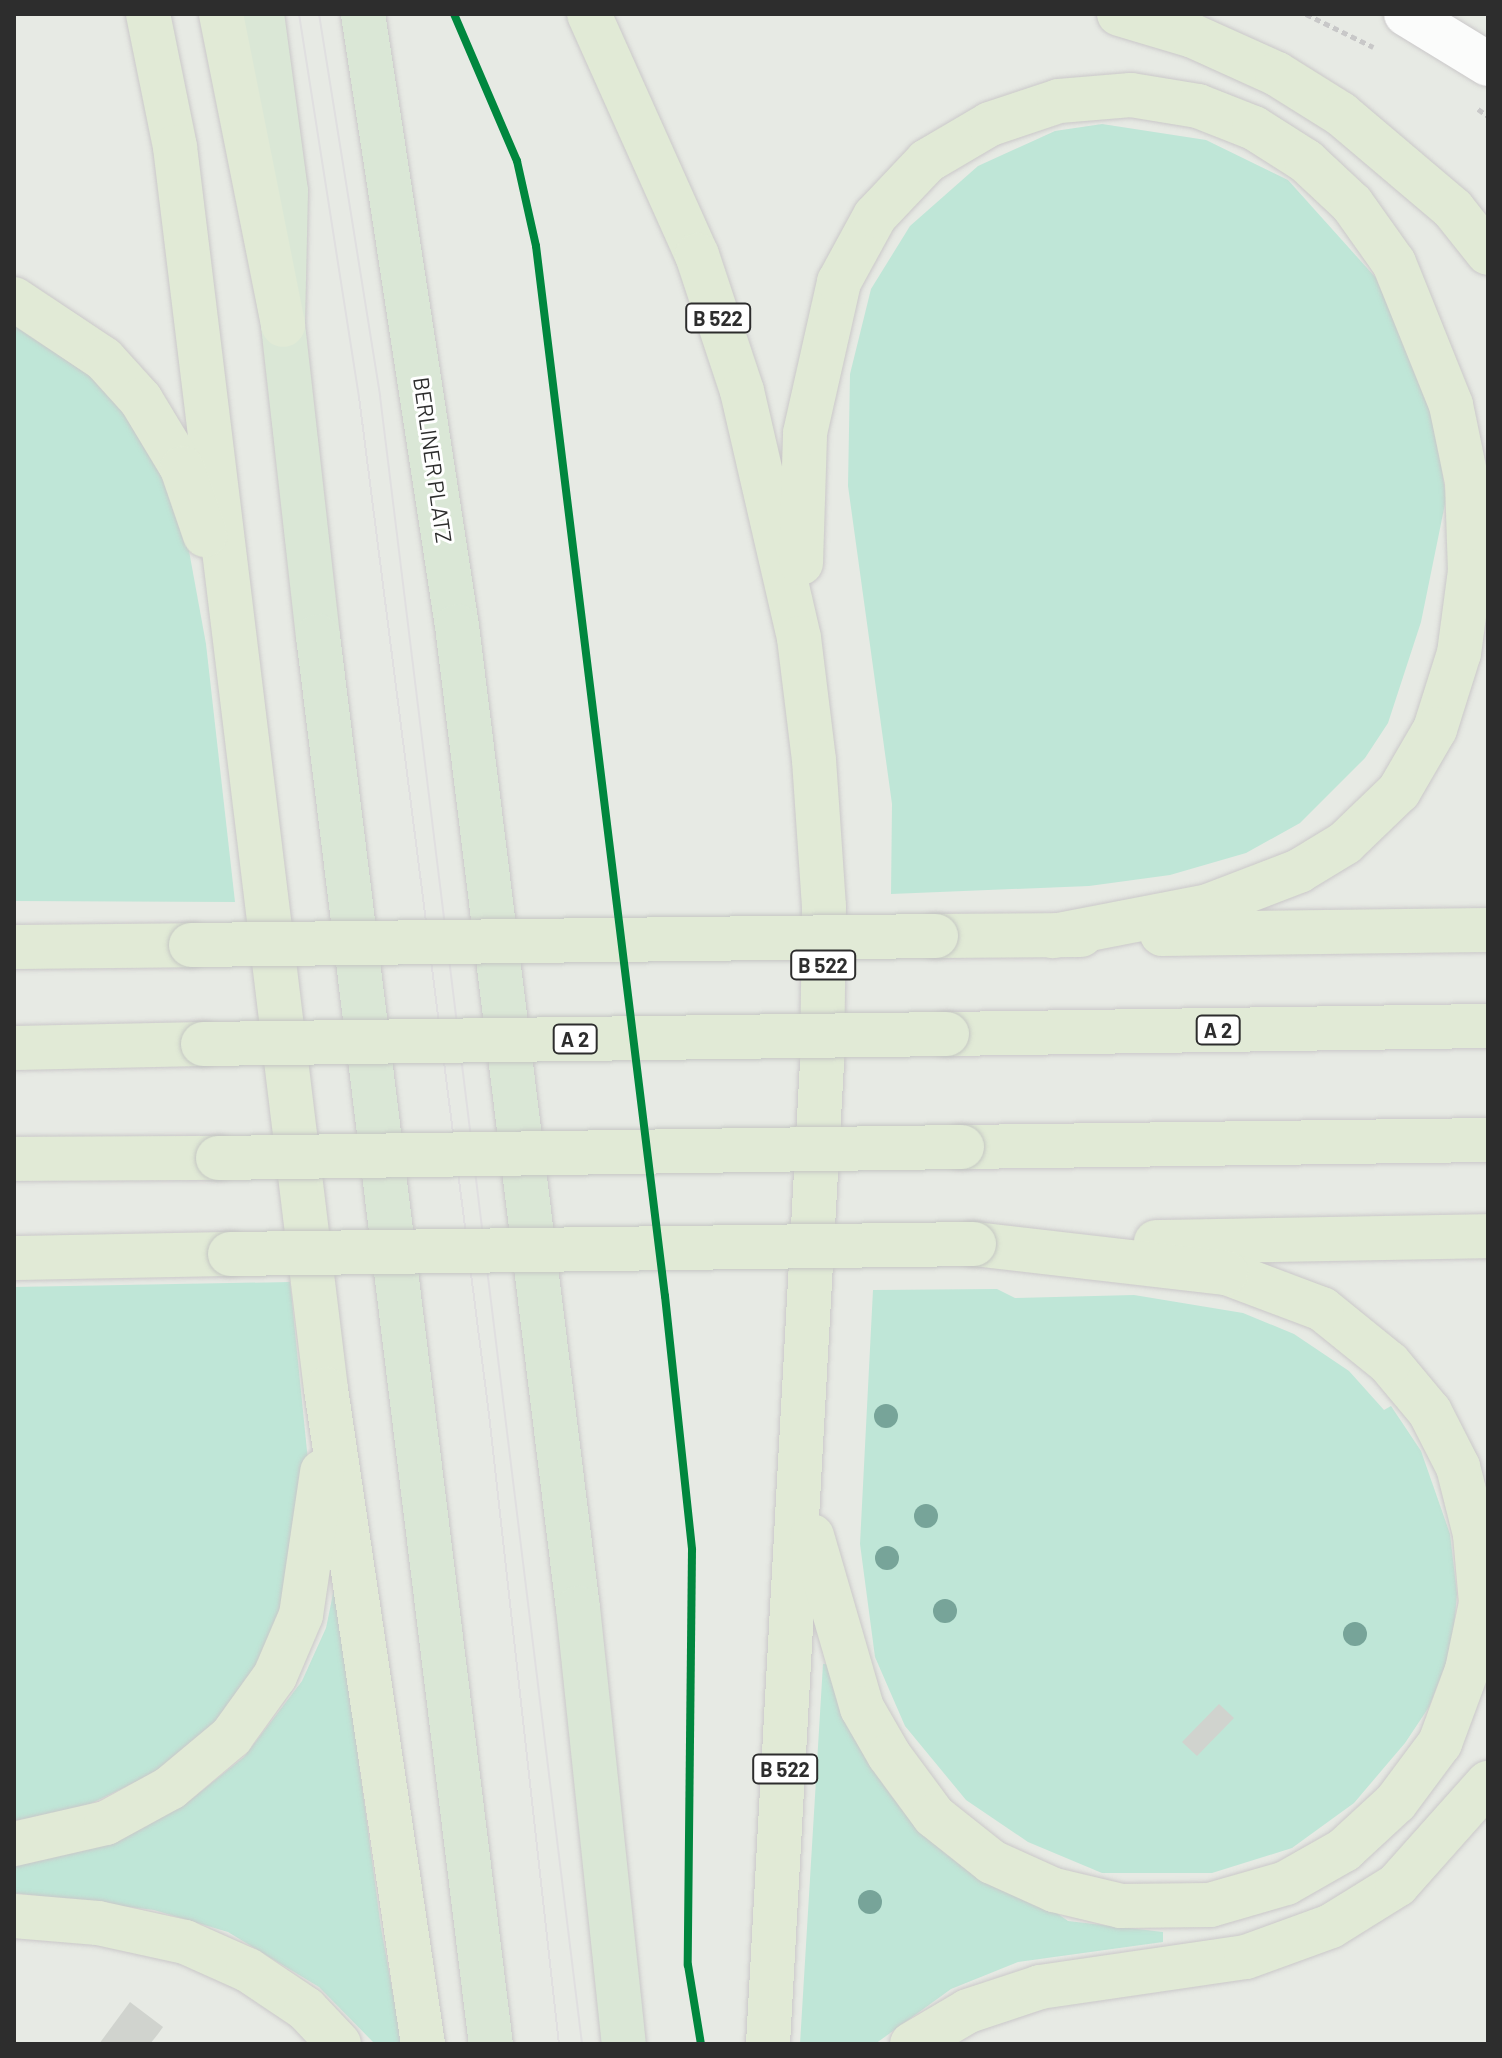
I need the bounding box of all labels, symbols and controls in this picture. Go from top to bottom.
road number: B 522 [684,302,752,334]
street label: BERLINER PLATZ [408,375,458,545]
road number: B 522 [789,949,857,981]
road number: A 2 [1194,1014,1242,1046]
road number: A 2 [551,1023,599,1055]
road number: B 522 [751,1753,819,1785]

